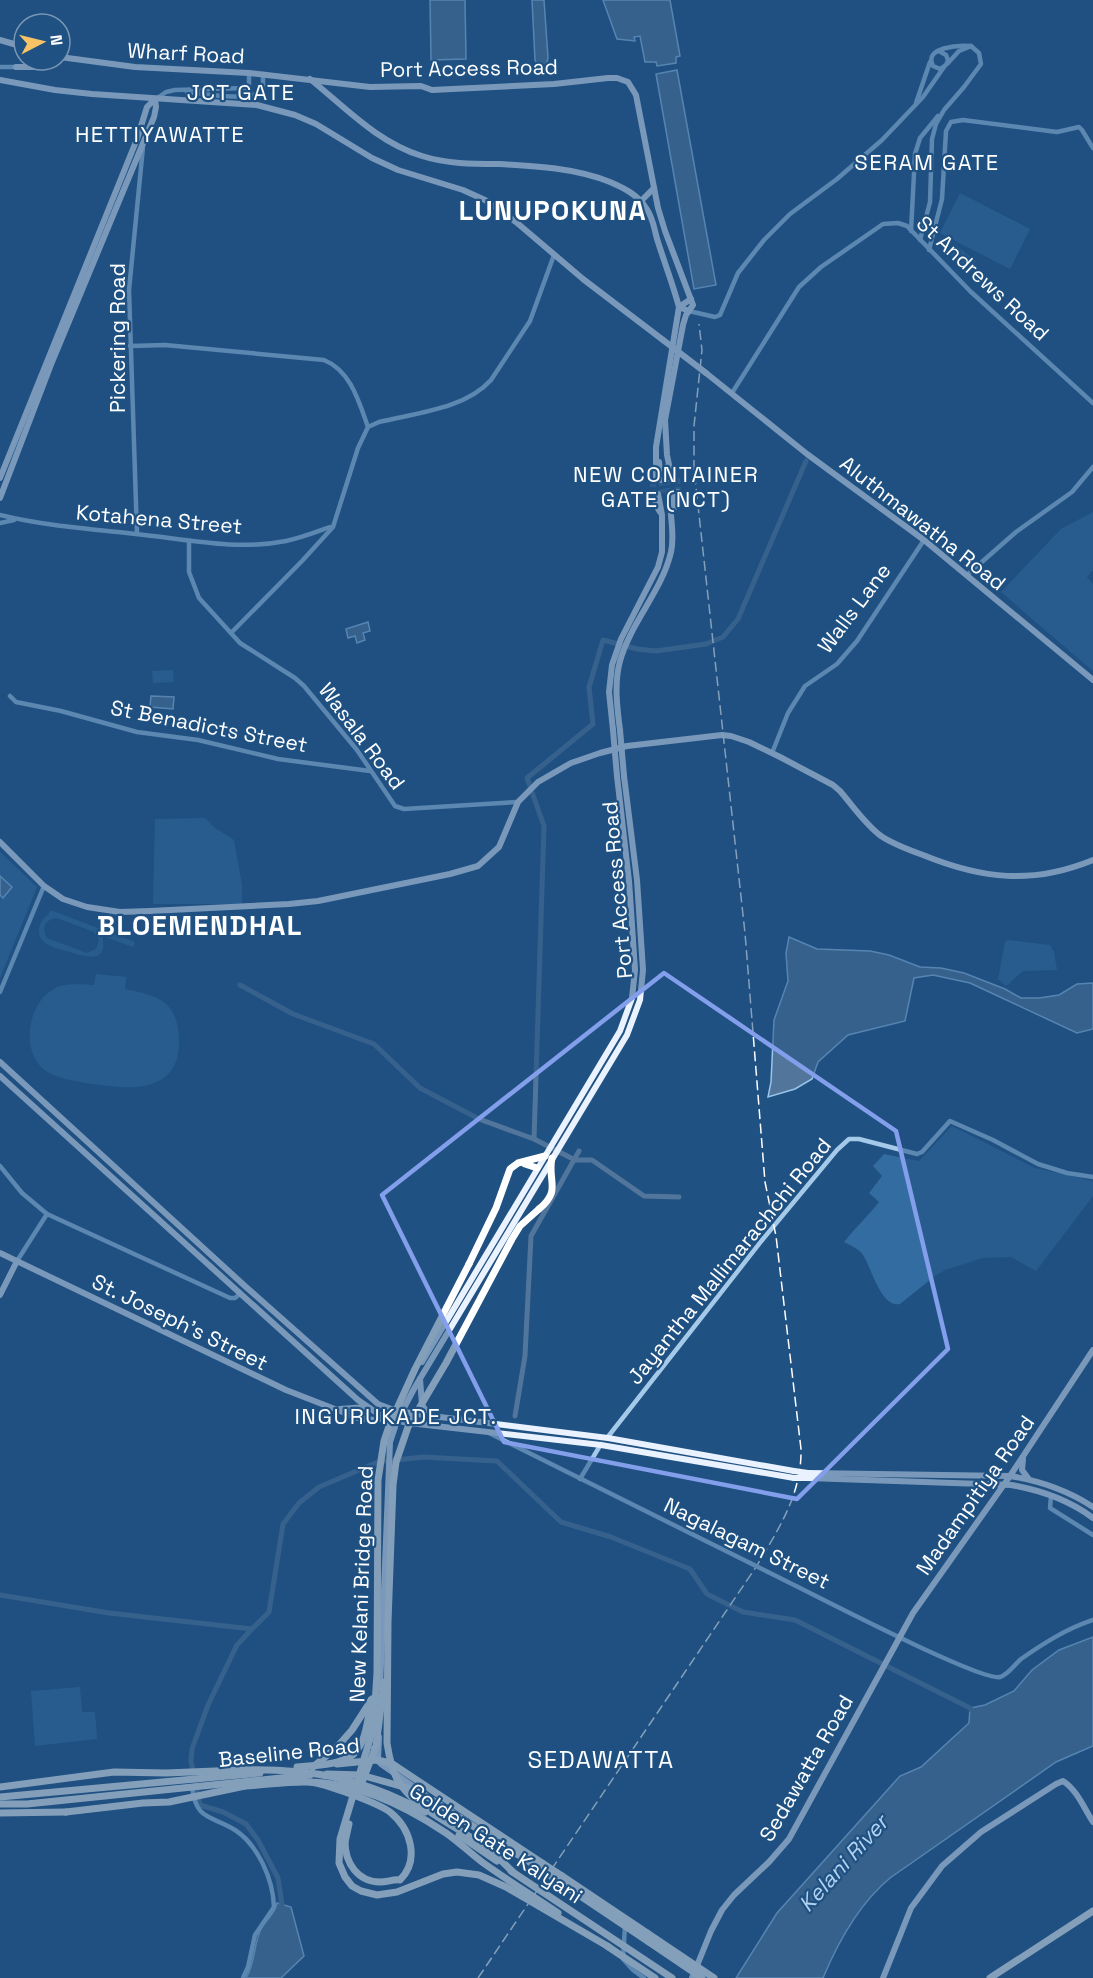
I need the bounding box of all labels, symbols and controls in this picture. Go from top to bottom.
north arrow [12,12,72,72]
text: N [45,34,67,47]
street label: Wharf Road [127,36,245,70]
street label: Port Access Road [380,53,558,83]
district label: JCT GATE [187,78,295,106]
district label: HETTIYAWATTE [75,120,245,148]
district label: SERAM GATE [854,148,1000,176]
district label: LUNUPOKUNA [459,193,647,228]
street label: St Andrews Road [911,210,1055,346]
street label: Pickering Road [104,263,131,413]
street label: Aluthmawatha Road [835,450,1011,596]
district label: NEW CONTAINER GATE (NCT) [573,460,759,513]
street label: Kotahena Street [75,498,243,540]
street label: Walls Lane [811,558,897,658]
street label: Wasala Road [313,677,411,795]
street label: St Benadicts Street [108,694,310,758]
street label: Port Access Road [596,800,638,980]
district label: BLOEMENDHAL [97,908,303,943]
street label: Jayantha Mallimarachchi Road [621,1132,837,1390]
street label: St. Joseph's Street [88,1268,272,1376]
district label: INGURUKADE JCT. [295,1402,497,1430]
street label: Madampitiya Road [910,1410,1040,1580]
street label: New Kelani Bridge Road [343,1465,379,1703]
street label: Nagalagam Street [660,1491,834,1595]
street label: Sedawatta Road [753,1690,859,1846]
street label: Baseline Road [217,1731,361,1773]
district label: SEDAWATTA [527,1744,675,1775]
street label: Golden Gate Kalyani [404,1777,588,1909]
water label: Kelani River [792,1807,896,1917]

